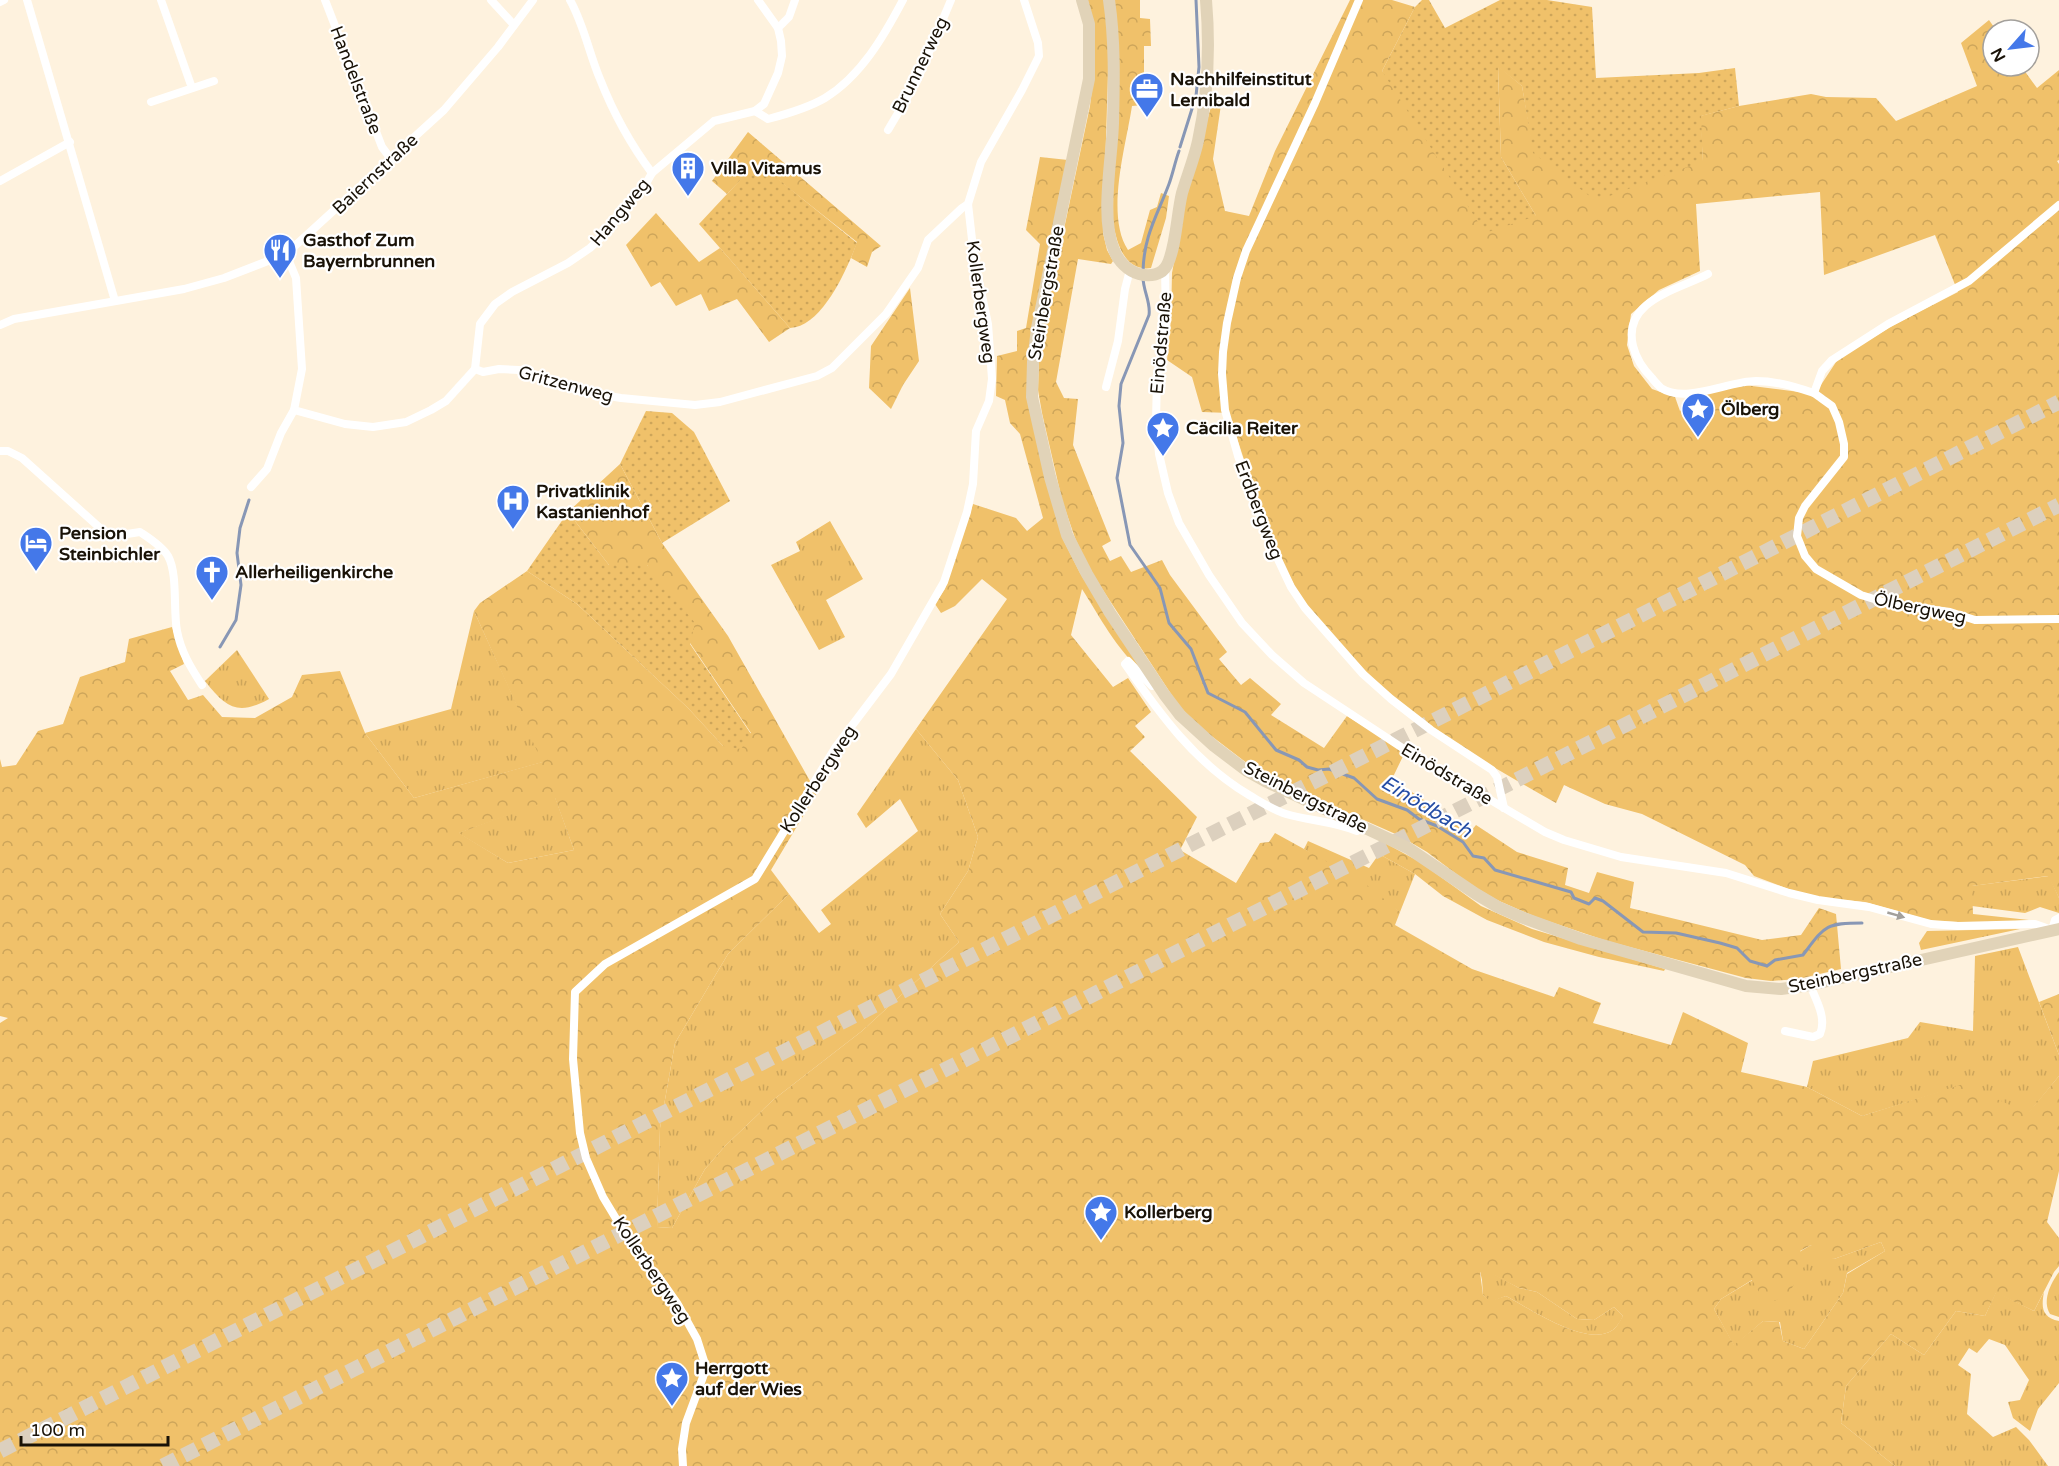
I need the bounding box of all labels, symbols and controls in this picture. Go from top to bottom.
street label: Brunnerweg [887,13,953,117]
north arrow [1981,18,2041,78]
street label: Handelstraße [325,23,387,137]
text: N [1987,44,2010,65]
place label: Nachhilfeinstitut Lernibald [1170,68,1312,111]
office icon: Nachhilfeinstitut Lernibald [1129,71,1165,118]
street label: Baiernstraße [328,129,422,219]
building icon: Villa Vitamus [670,150,706,197]
place label: Villa Vitamus [711,157,822,179]
street label: Hangweg [585,174,655,250]
street label: Steinbergstraße [1023,224,1069,362]
place label: Gasthof Zum Bayernbrunnen [303,229,435,272]
restaurant icon: Gasthof Zum Bayernbrunnen [262,232,298,279]
street label: Kollerbergweg [961,239,1001,365]
street label: Einödstraße [1146,291,1176,395]
street label: Gritzenweg [516,361,616,407]
place icon: Ölberg [1680,391,1716,438]
place label: Ölberg [1721,398,1779,420]
place icon: Cäcilia Reiter [1145,410,1181,457]
place label: Cäcilia Reiter [1186,417,1299,439]
street label: Erdbergweg [1230,457,1288,563]
place label: Privatklinik Kastanienhof [536,480,650,523]
hospital icon: Privatklinik Kastanienhof [495,483,531,530]
place label: Pension Steinbichler [59,522,161,565]
hotel icon: Pension Steinbichler [18,525,54,572]
church icon: Allerheiligenkirche [194,554,230,601]
place label: Allerheiligenkirche [235,561,393,583]
street label: Ölbergweg [1872,587,1968,629]
street label: Kollerbergweg [775,721,861,837]
street label: Einödstraße [1397,738,1497,810]
street label: Steinbergstraße [1240,756,1372,838]
water label: Einödbach [1376,771,1476,844]
one-way arrow [1887,911,1905,920]
street label: Steinbergstraße [1786,948,1924,998]
place icon: Kollerberg [1083,1194,1119,1241]
place label: Kollerberg [1124,1201,1213,1223]
street label: Kollerbergweg [608,1212,696,1328]
place label: Herrgott auf der Wies [695,1357,802,1400]
place icon: Herrgott auf der Wies [654,1360,690,1407]
scale bar [21,1409,168,1447]
text: 100 m [30,1419,85,1441]

